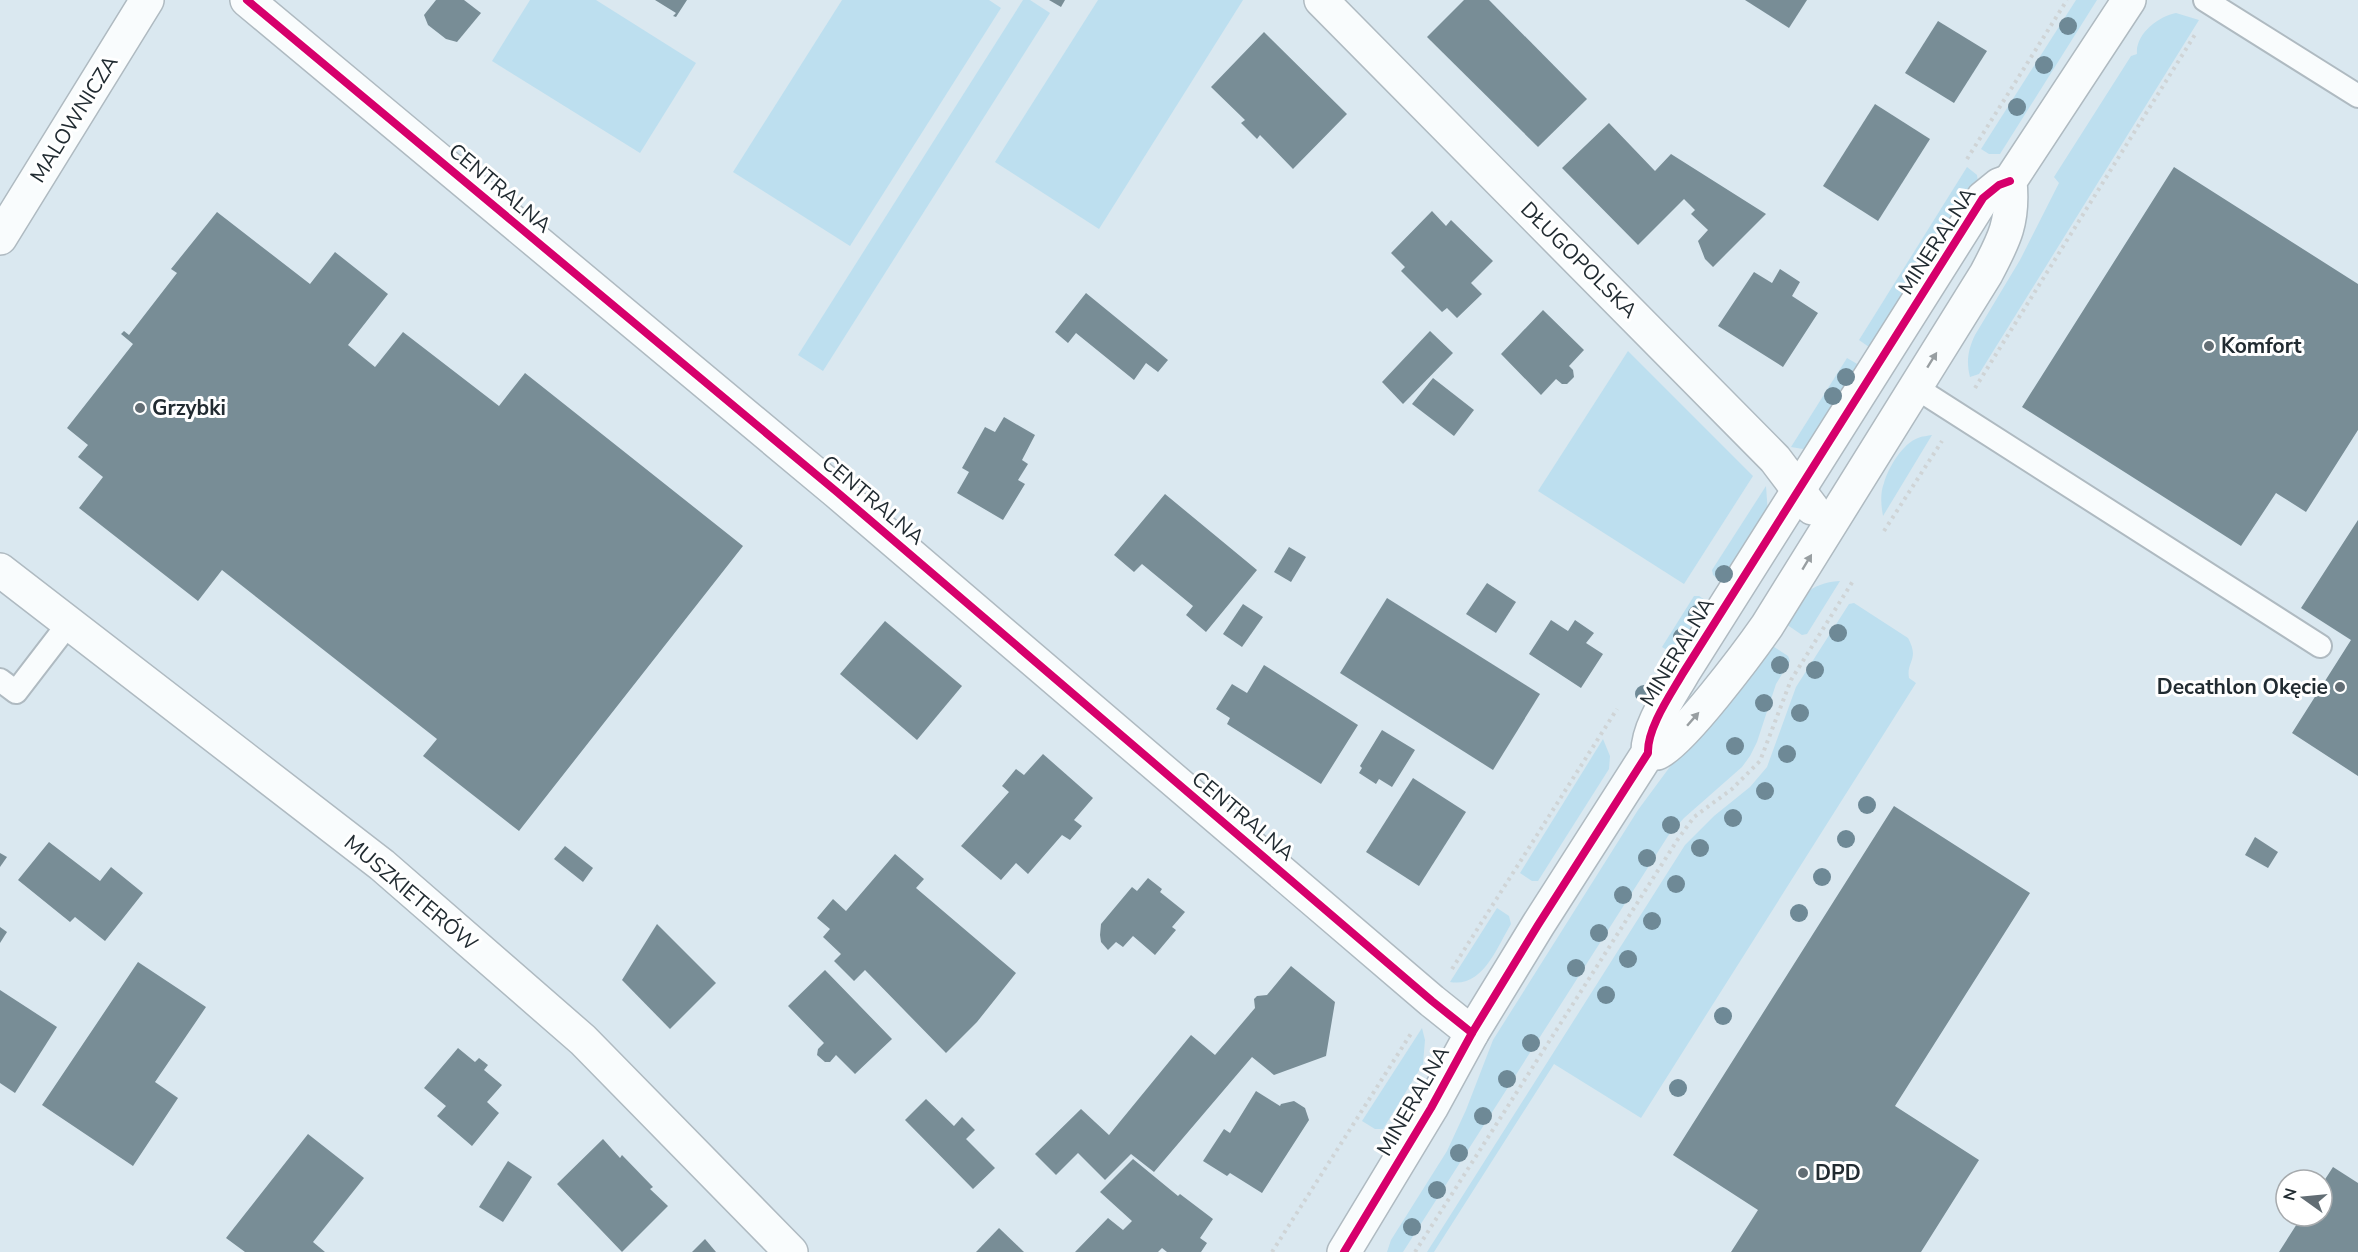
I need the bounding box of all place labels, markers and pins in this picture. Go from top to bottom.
place label: Komfort [2221,332,2302,360]
marker: Komfort [2202,339,2216,353]
place label: Grzybki [152,394,226,422]
marker: Grzybki [133,401,147,415]
place label: Decathlon Okęcie [2157,673,2328,701]
marker: Decathlon Okęcie [2333,680,2347,694]
place label: DPD [1815,1159,1861,1187]
marker: DPD [1796,1166,1810,1180]

